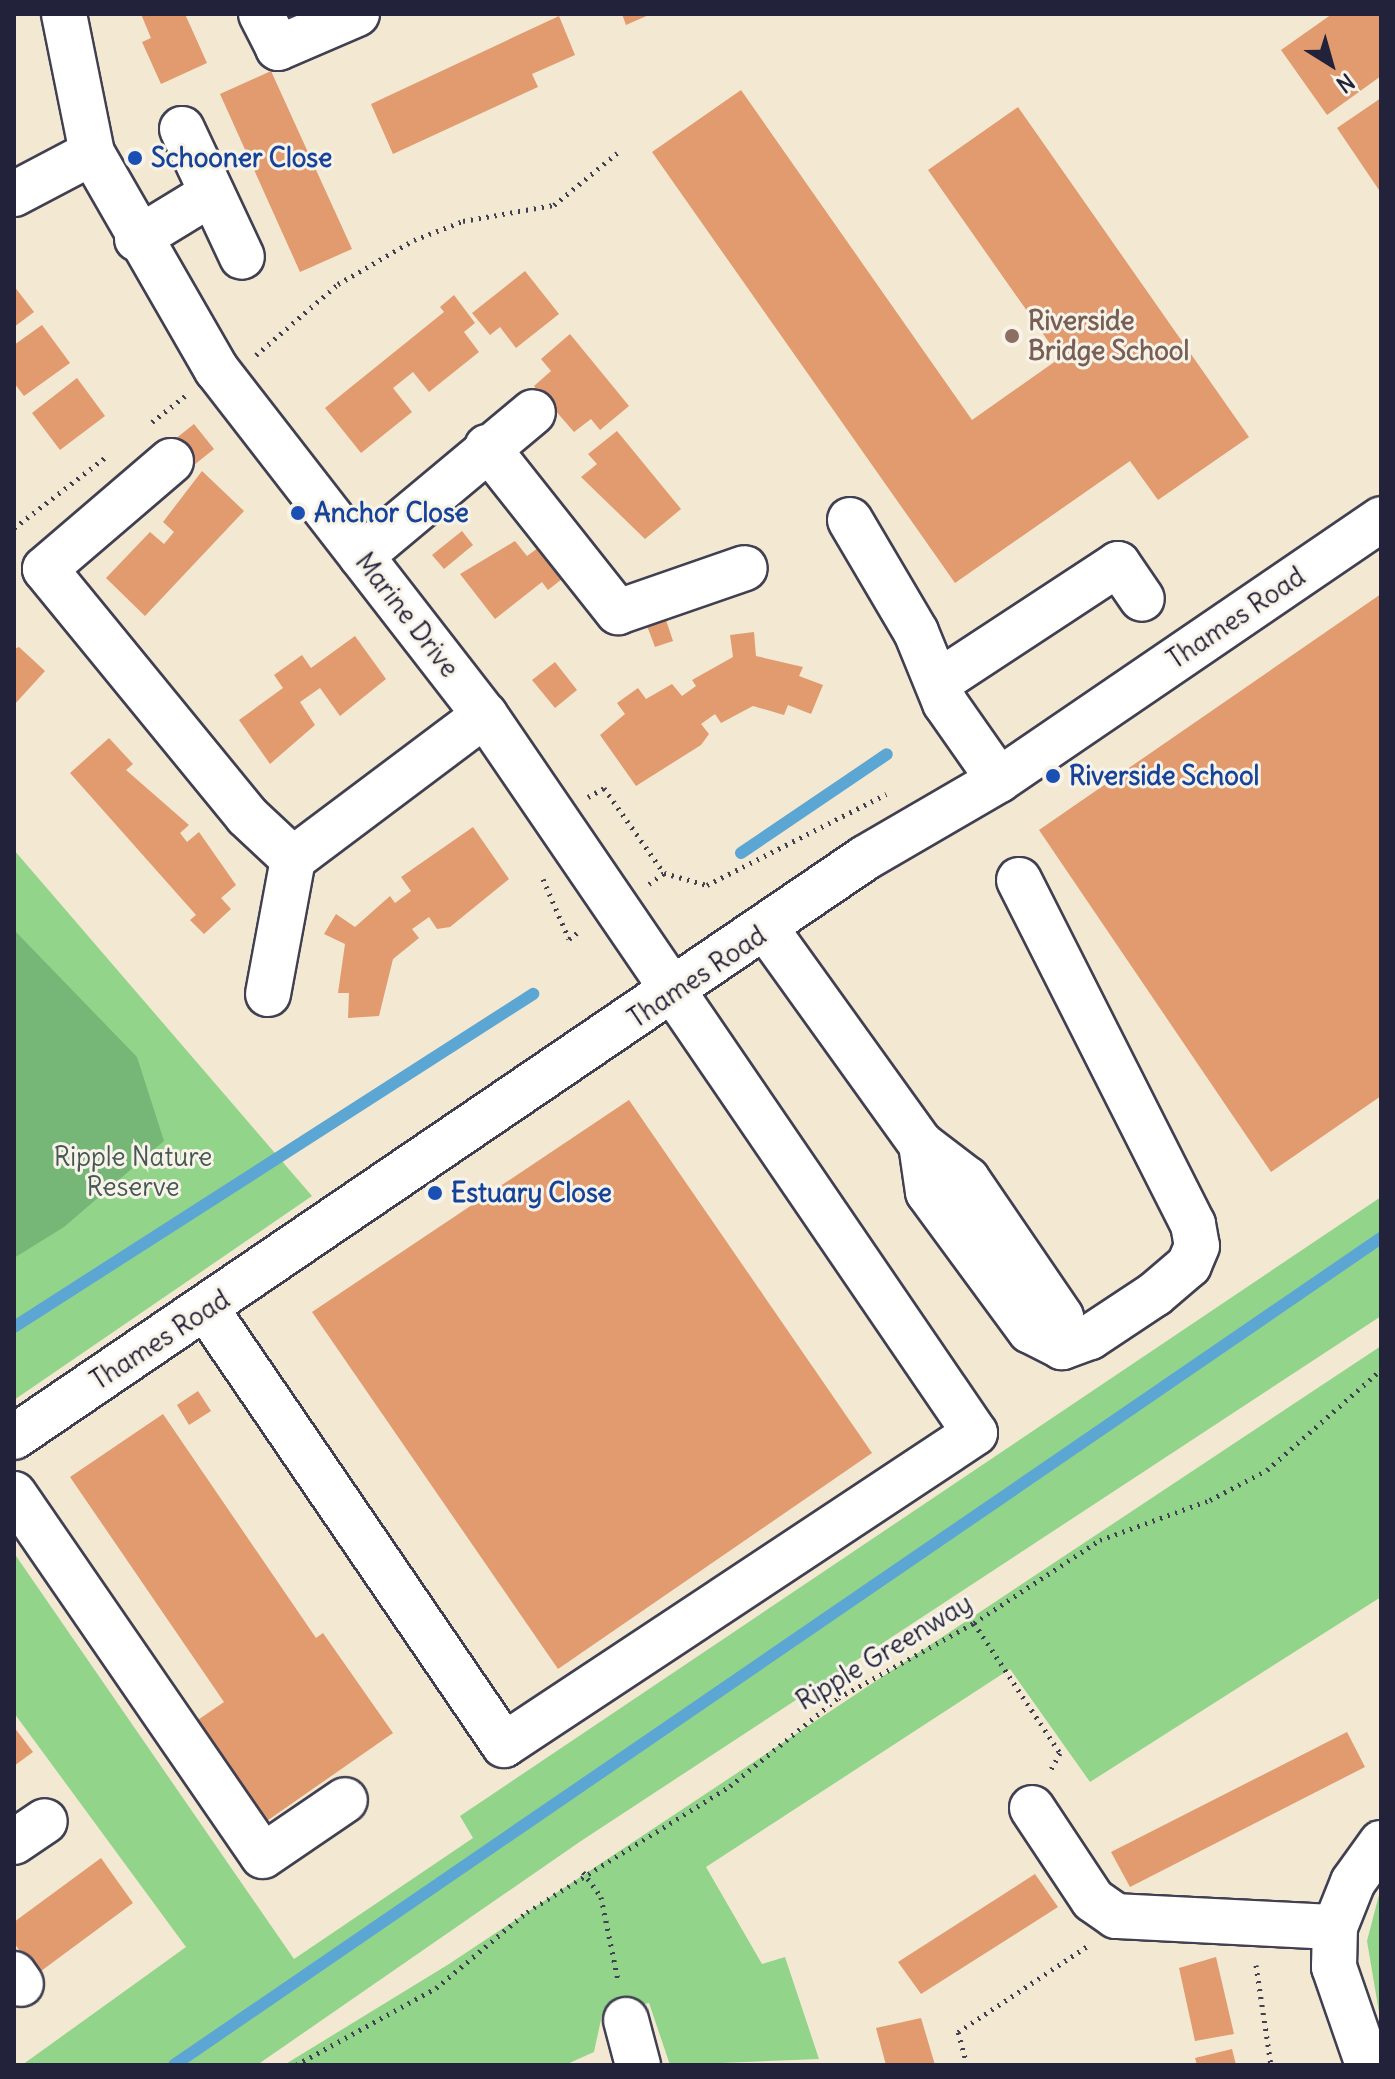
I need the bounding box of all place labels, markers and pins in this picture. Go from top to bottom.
place label: Schooner Close [151,142,332,174]
marker: Schooner Close [126,149,144,167]
place label: Riverside Bridge School [1028,305,1189,366]
marker: Riverside Bridge School [1003,327,1021,345]
place label: Anchor Close [314,497,469,529]
marker: Anchor Close [289,504,307,522]
place label: Riverside School [1069,760,1259,792]
marker: Riverside School [1044,767,1062,785]
place label: Estuary Close [451,1177,612,1209]
marker: Estuary Close [426,1184,444,1202]

